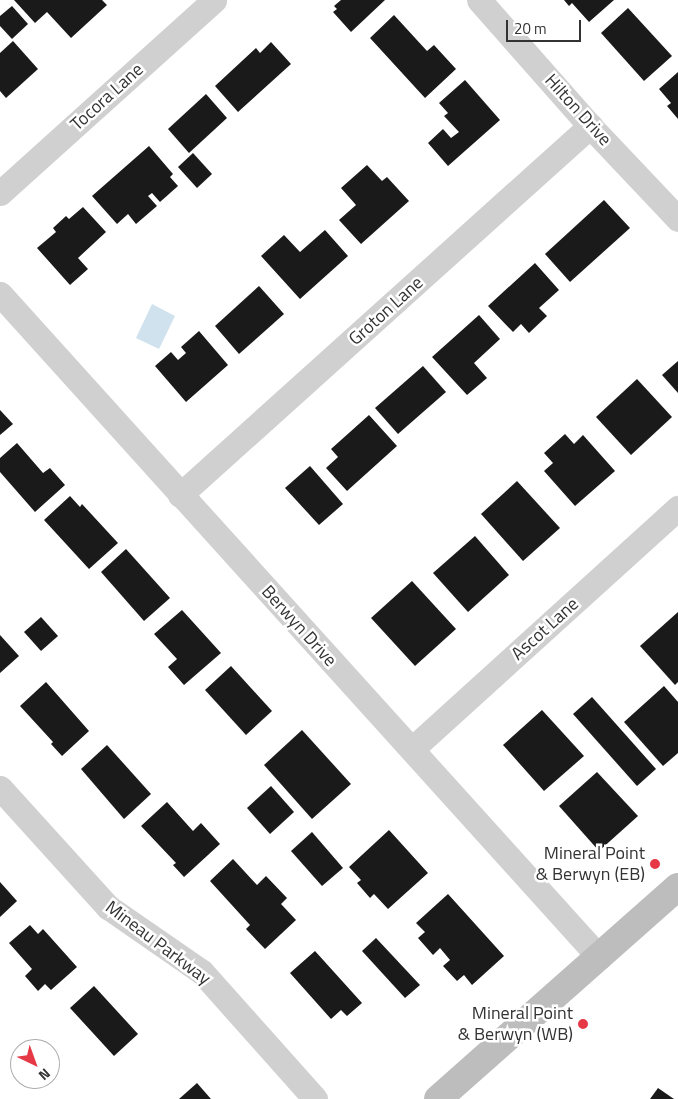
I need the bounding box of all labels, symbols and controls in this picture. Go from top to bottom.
scale bar [508,10,583,42]
text: 20 m [514,17,547,40]
street label: Tocora Lane [66,59,148,135]
street label: Hilton Drive [540,70,616,150]
street label: Groton Lane [344,272,428,350]
street label: Berwyn Drive [257,581,341,671]
street label: Ascot Lane [507,593,583,665]
place label: Mineral Point & Berwyn (EB) [536,843,645,886]
marker: Mineral Point & Berwyn (EB) [649,858,661,870]
street label: Mineau Parkway [101,896,215,990]
place label: Mineral Point & Berwyn (WB) [458,1003,573,1046]
marker: Mineral Point & Berwyn (WB) [577,1018,589,1030]
north arrow [10,1039,60,1089]
text: N [34,1064,55,1086]

